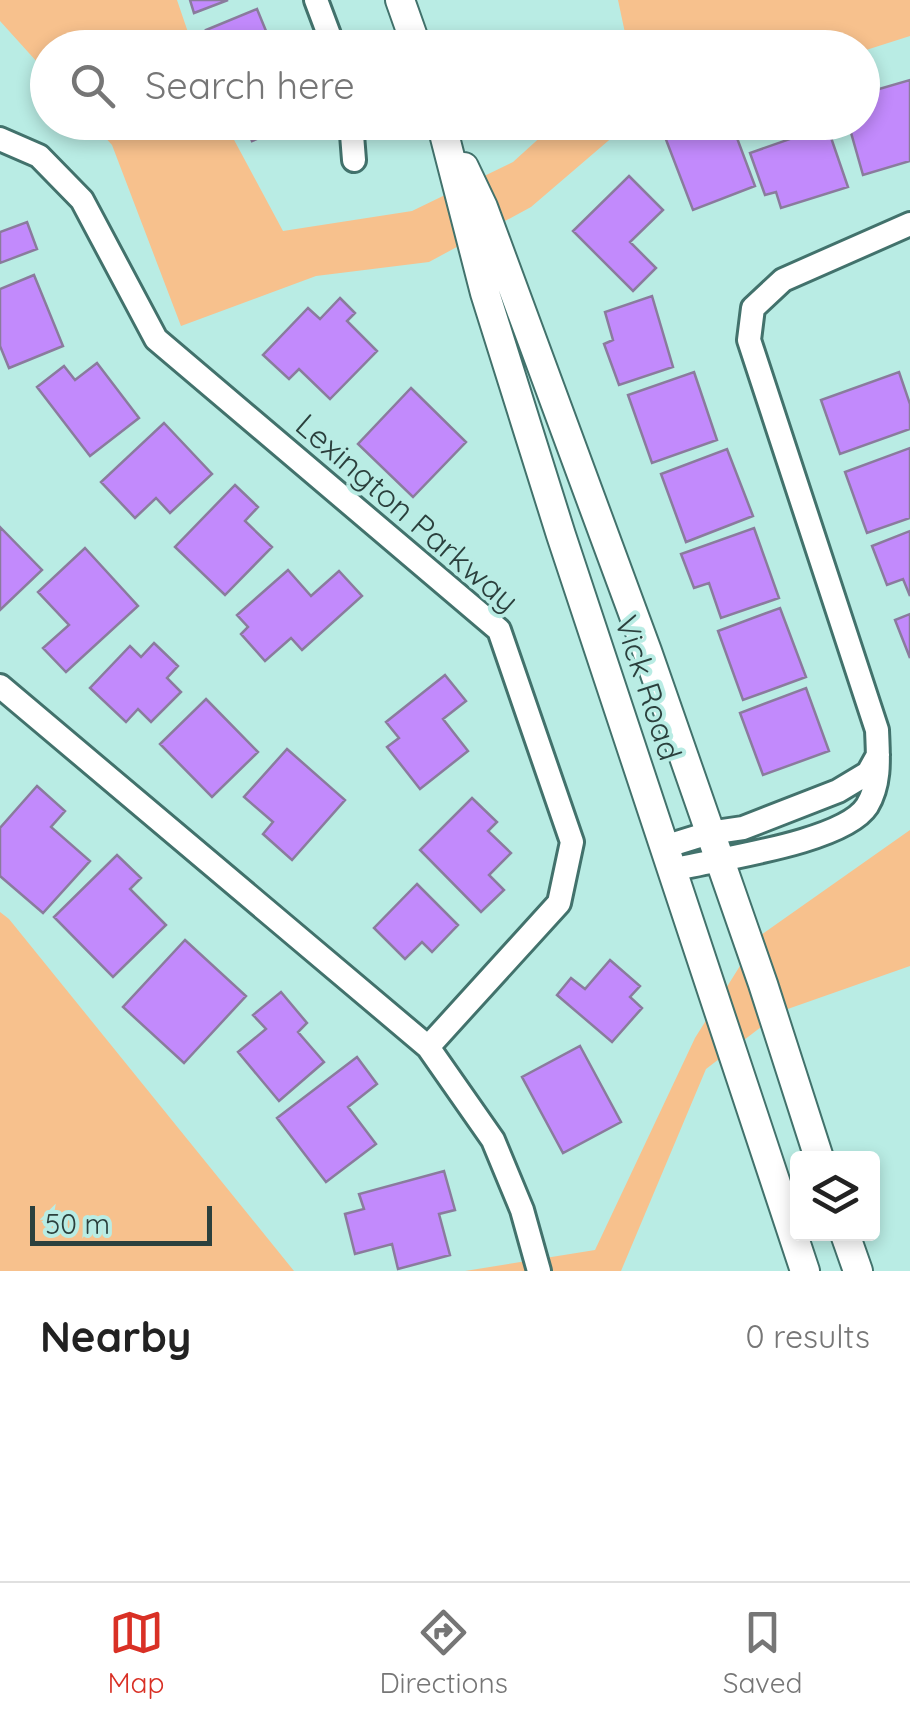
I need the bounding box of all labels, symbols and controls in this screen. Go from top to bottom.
search box [30,30,880,140]
icon: search [65,58,120,113]
text: Search here [145,61,355,109]
street label: Lexington Parkway [288,405,527,620]
street label: Vick Road [607,610,691,765]
map controls [790,1151,880,1241]
button: layers [790,1151,880,1241]
scale bar [30,1201,212,1246]
text: 50 m [45,1206,110,1241]
text: Nearby [40,1310,191,1363]
text: 0 results [746,1316,870,1356]
tab: Map [107,1605,165,1700]
tab: Directions [379,1605,508,1700]
tab: Saved [723,1605,803,1700]

